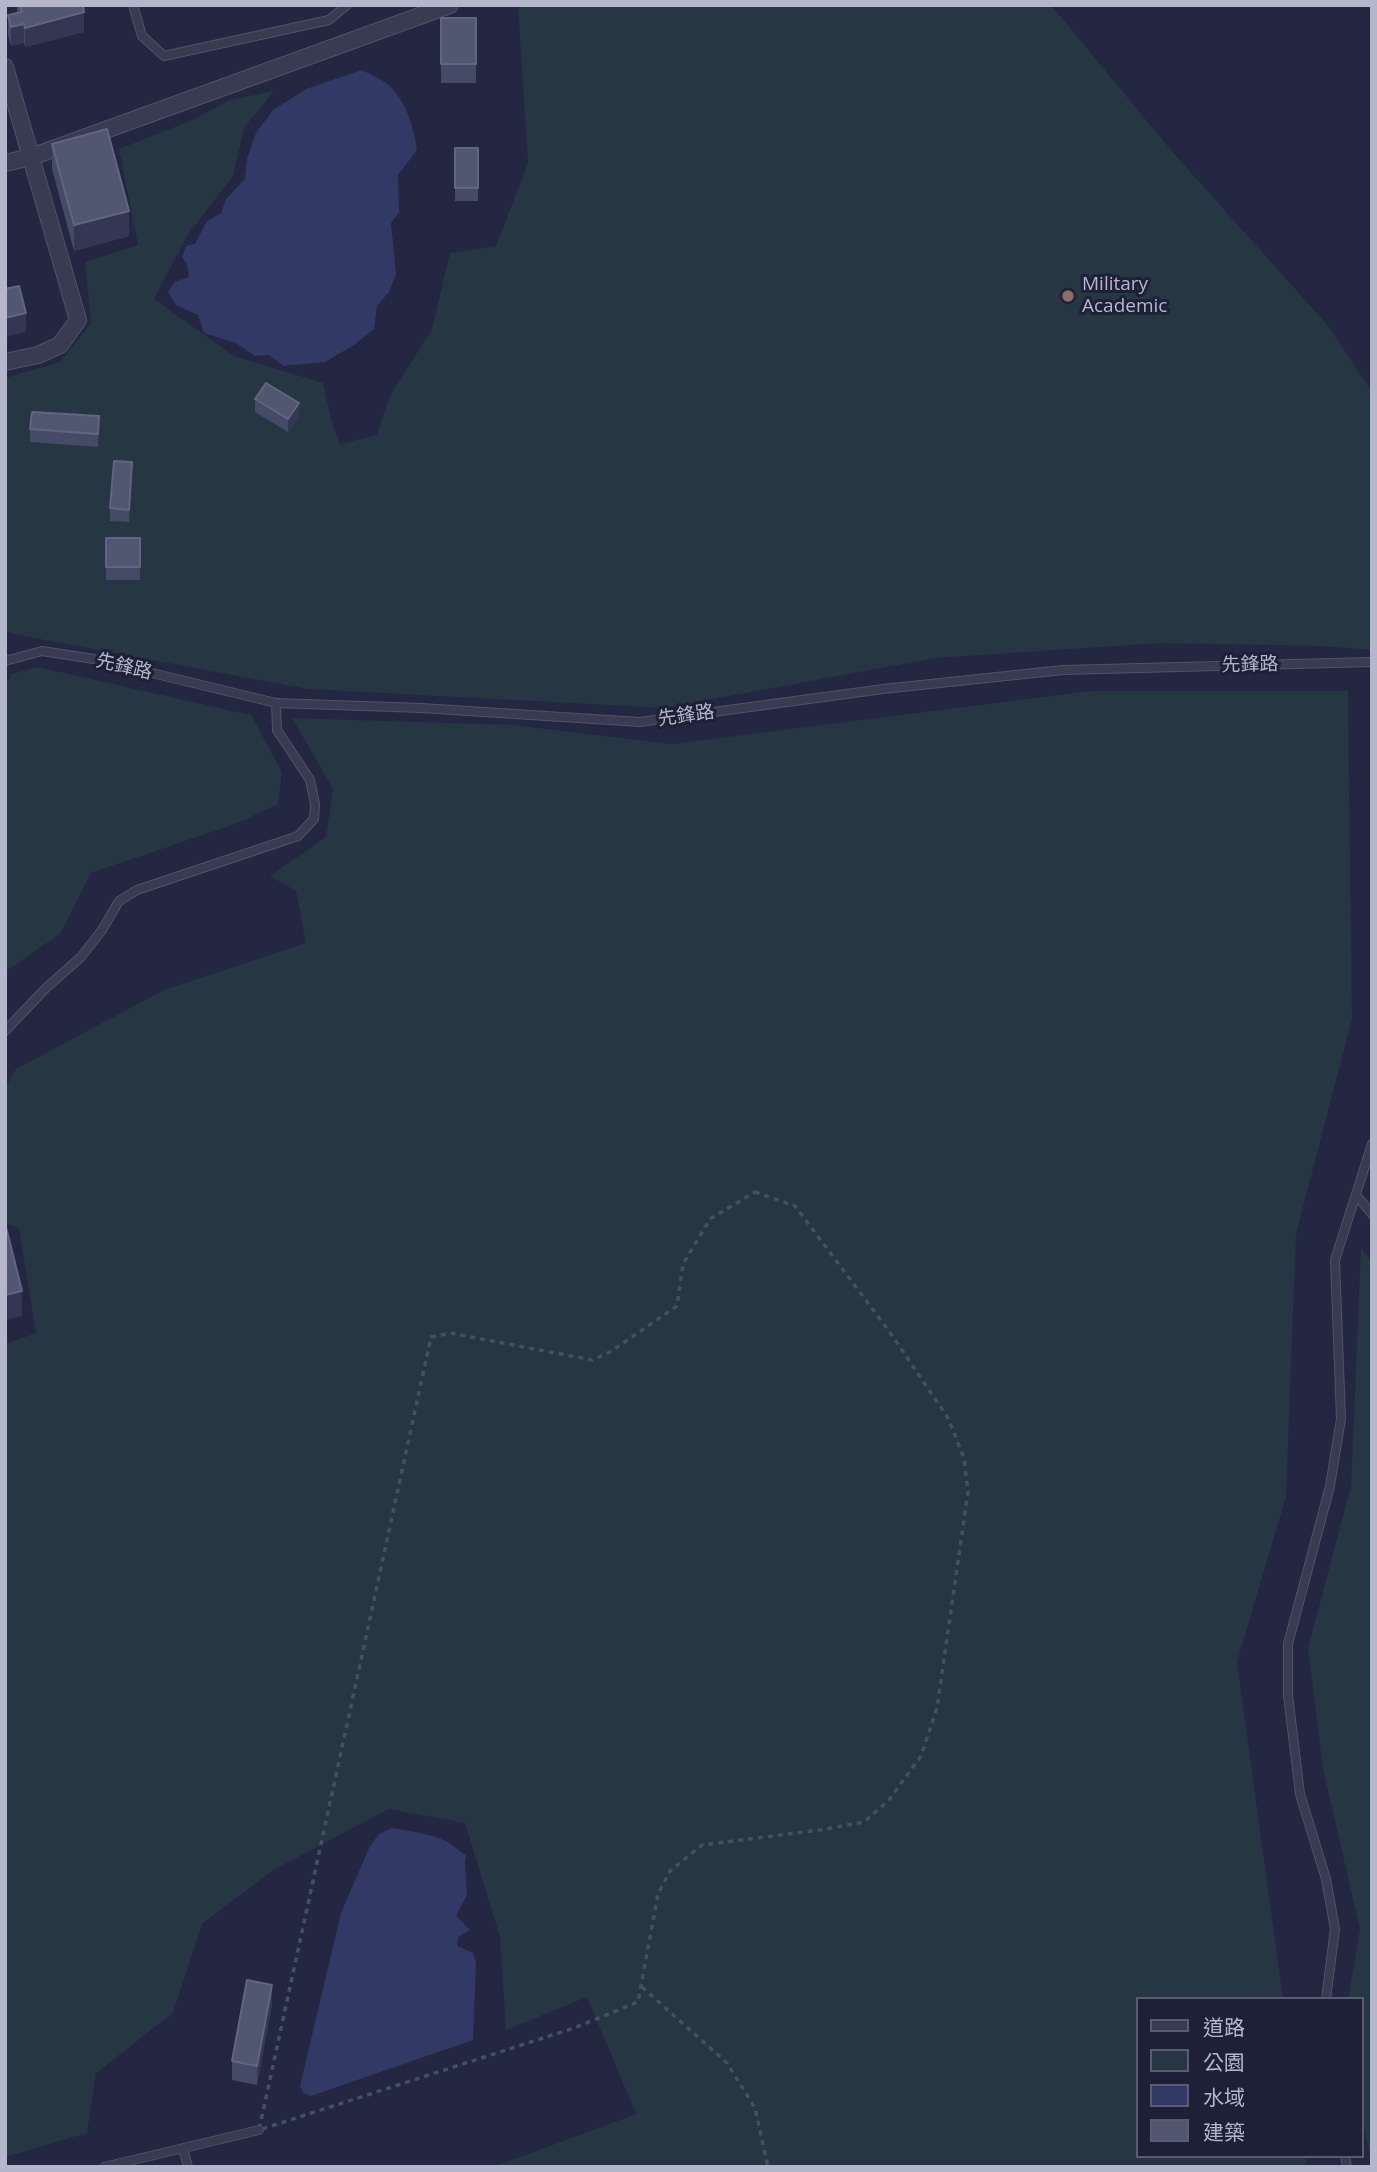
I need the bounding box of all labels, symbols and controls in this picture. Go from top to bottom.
place label: Military Academic [1082,274,1167,318]
marker: Military Academic [1060,288,1076,304]
street label: 先鋒路 [94,649,154,685]
street label: 先鋒路 [1221,653,1279,677]
street label: 先鋒路 [656,701,716,731]
legend [1136,1997,1363,2158]
text: 道路 [1203,2013,1245,2041]
text: 公園 [1203,2048,1245,2076]
text: 水域 [1203,2083,1245,2111]
text: 建築 [1203,2118,1245,2146]

